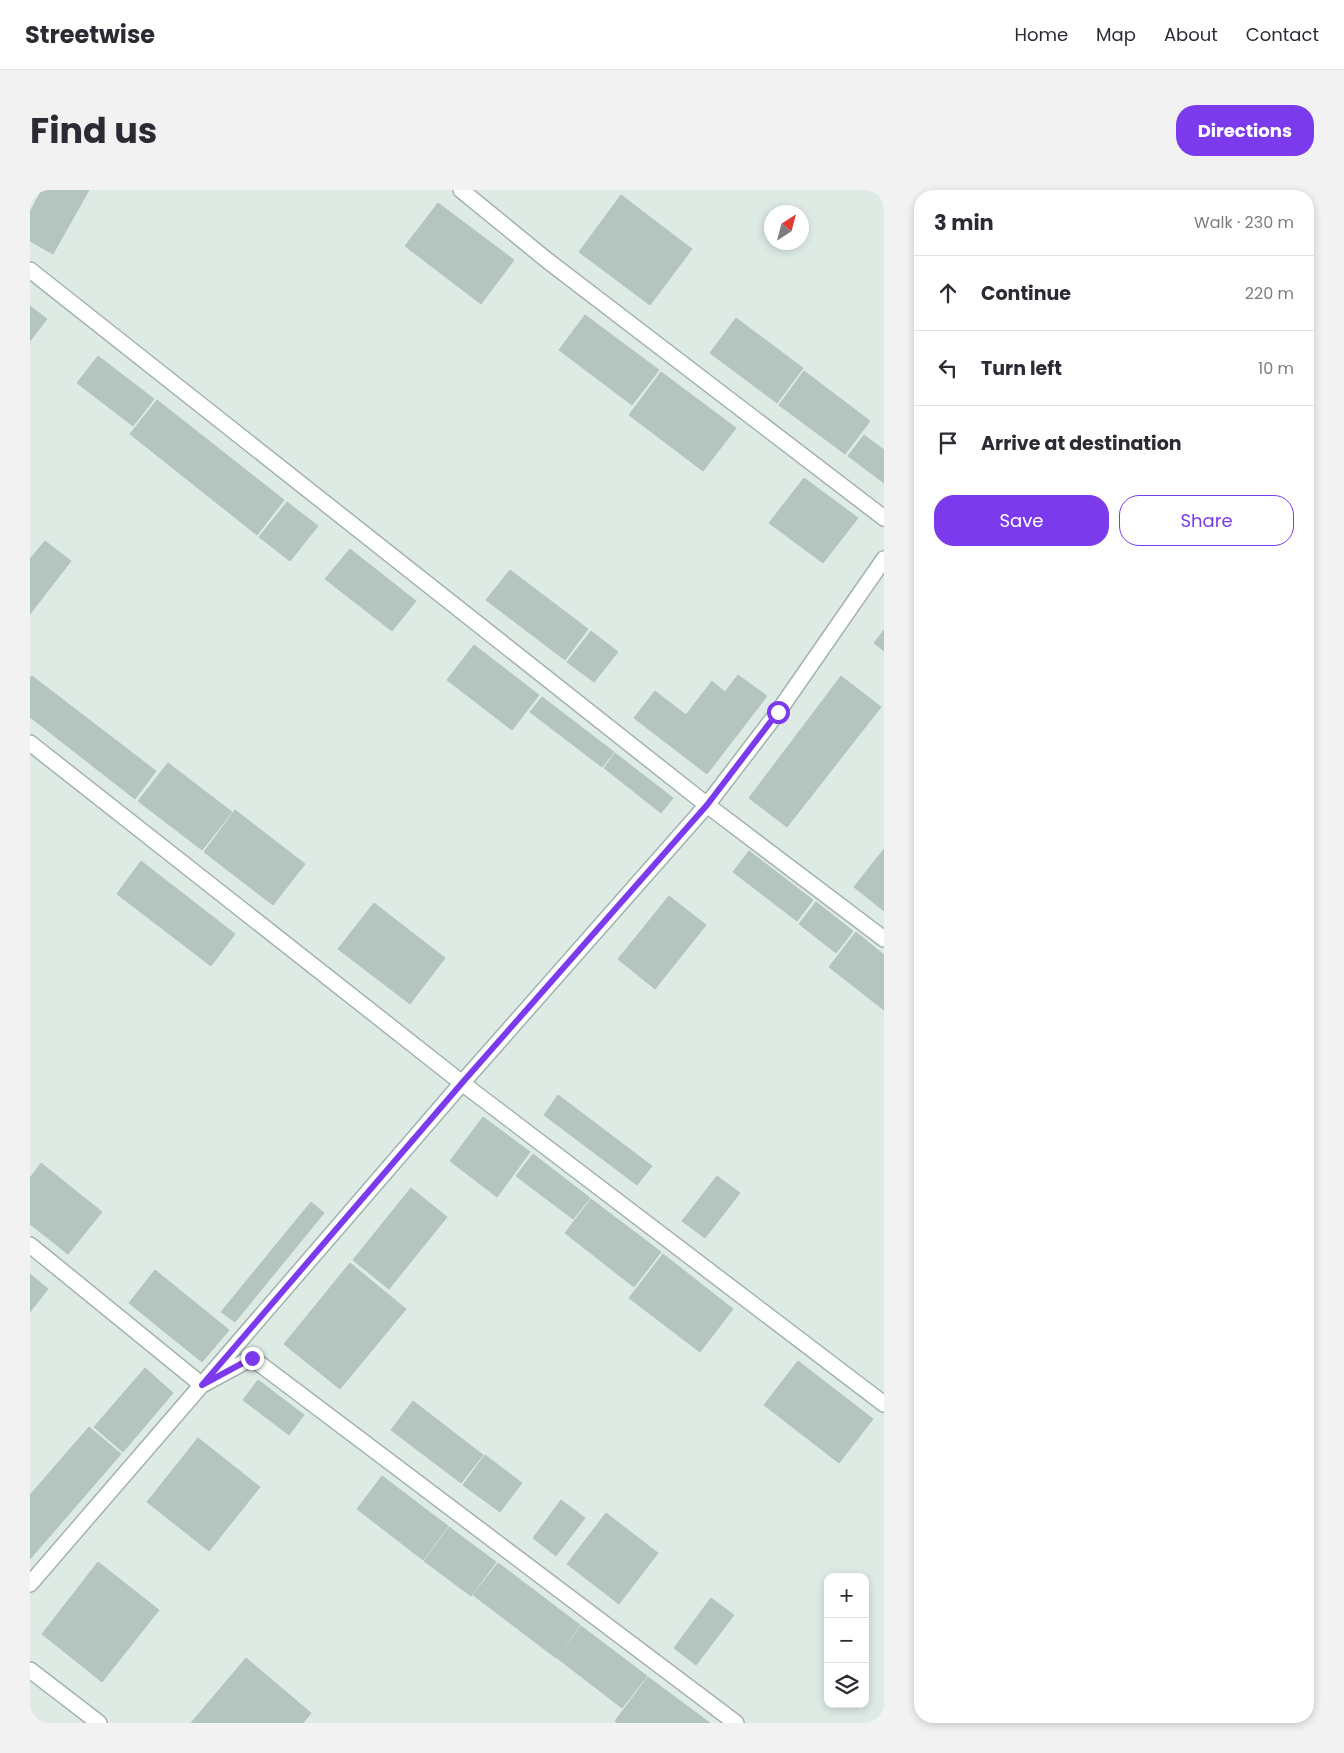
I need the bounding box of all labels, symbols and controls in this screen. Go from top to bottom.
text: Streetwise [25,18,155,51]
text: Home [1014,22,1068,47]
text: Map [1096,22,1136,47]
text: About [1164,22,1218,47]
text: Contact [1246,22,1319,47]
button: Directions [1176,105,1314,156]
text: Find us [30,106,157,155]
north arrow [764,205,809,250]
text: 3 min [934,208,994,237]
text: Walk · 230 m [1194,211,1294,234]
icon: ahead [934,279,962,307]
text: Continue [981,280,1071,307]
text: 220 m [1245,282,1294,305]
icon: left [934,354,962,382]
text: Turn left [981,355,1062,382]
text: 10 m [1258,357,1294,380]
icon: arrive [934,429,962,457]
text: Arrive at destination [981,430,1182,457]
button: Save [934,495,1109,546]
button: Share [1119,495,1294,546]
route start [767,701,790,724]
route end [241,1347,264,1370]
map controls [824,1573,869,1708]
button: + [824,1573,869,1618]
button: − [824,1618,869,1663]
button: layers [824,1663,869,1708]

